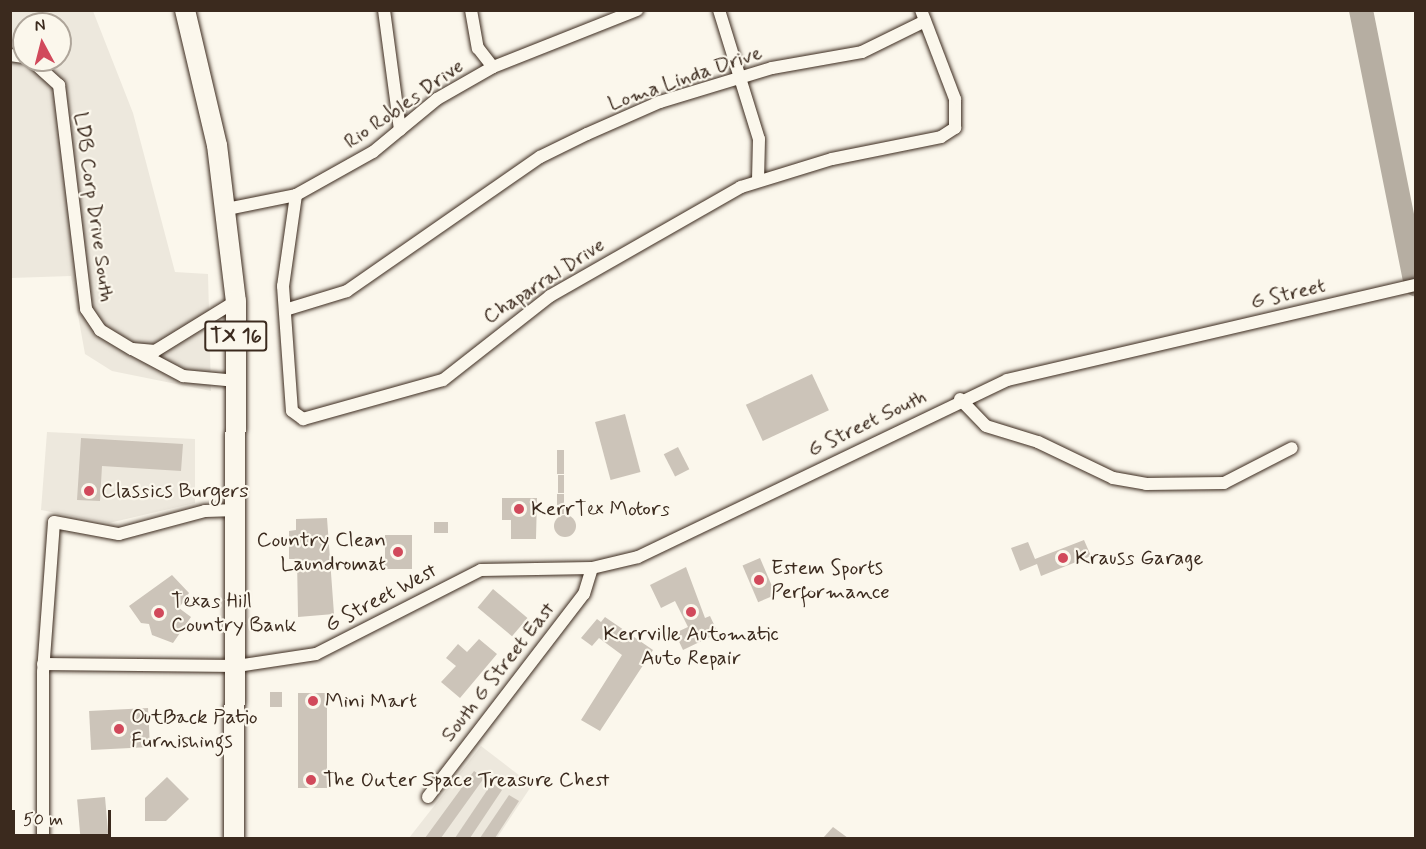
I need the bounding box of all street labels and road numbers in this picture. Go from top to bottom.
street label: Loma Linda Drive [605,40,765,116]
street label: Rio Robles Drive [340,54,468,154]
street label: LDB Corp Drive South [68,111,120,303]
street label: Chaparral Drive [478,232,610,330]
street label: G Street [1246,273,1330,315]
road number: TX 16 [203,319,269,353]
street label: G Street South [803,383,931,463]
street label: G Street West [318,557,444,639]
street label: South G Street East [435,596,561,748]

